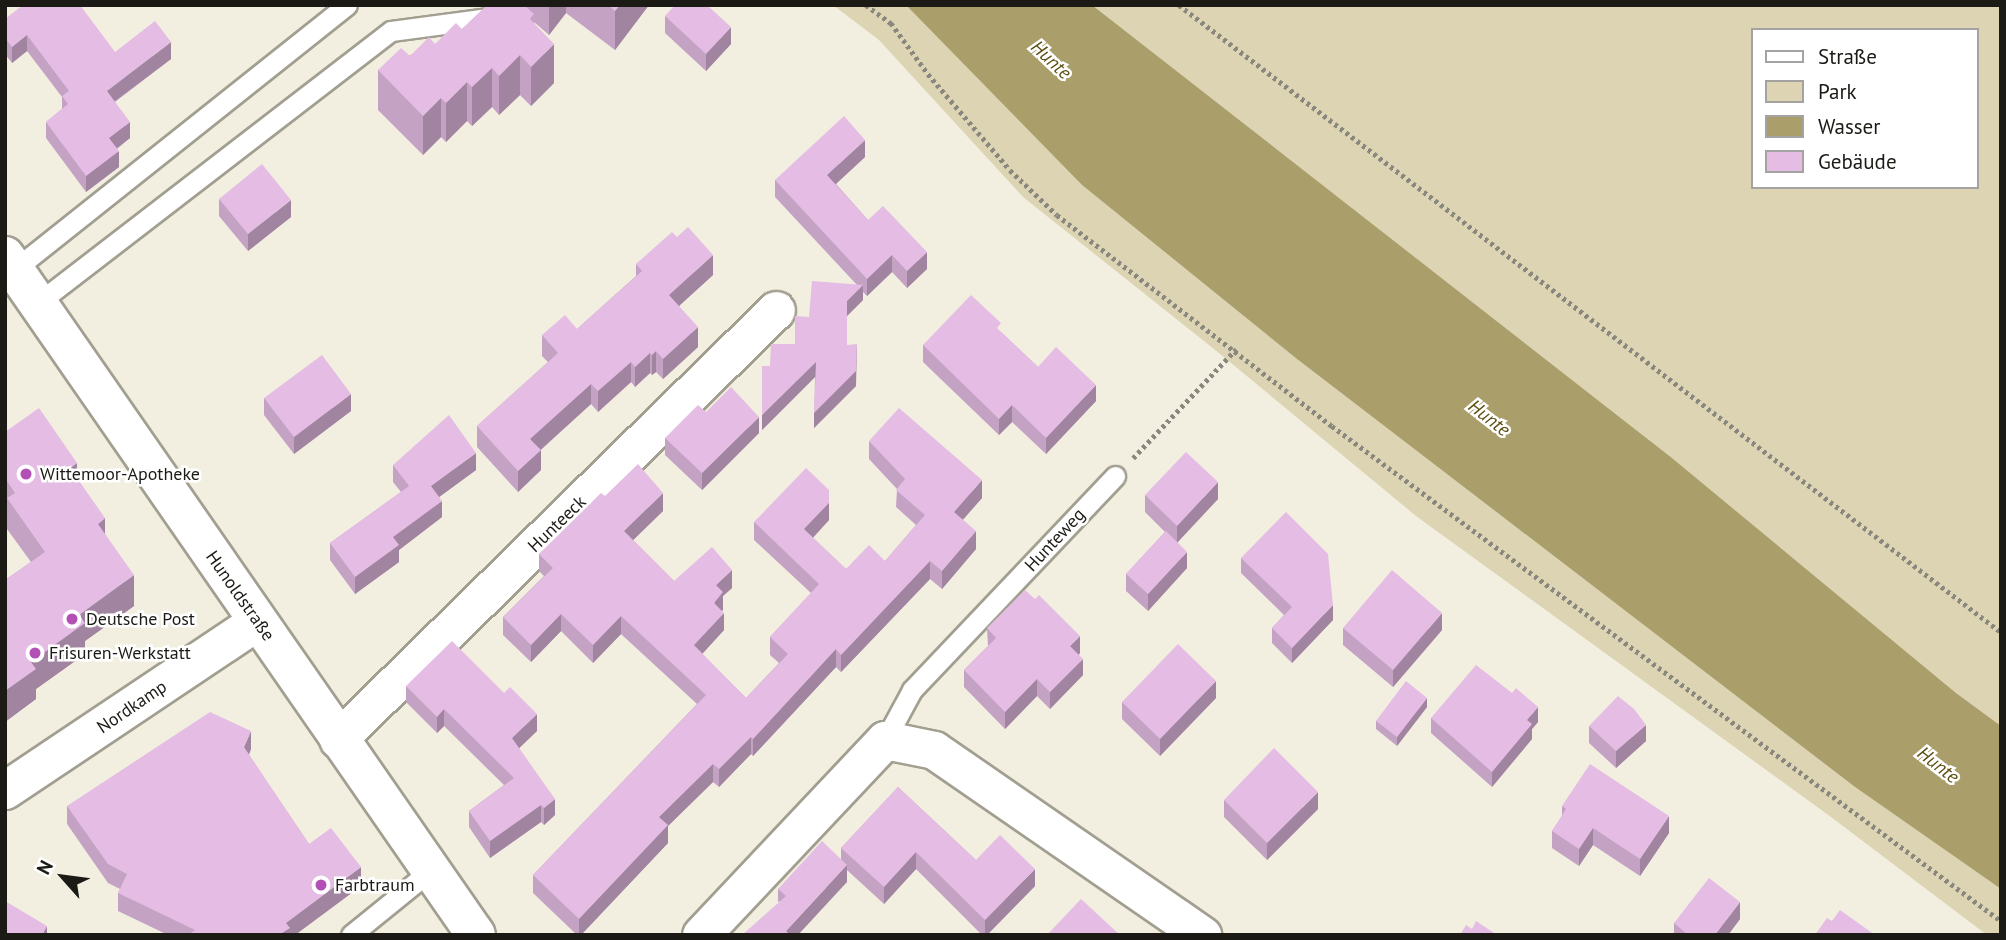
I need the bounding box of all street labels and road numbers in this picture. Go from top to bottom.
street label: Hunteeck [524,491,590,557]
street label: Hunteweg [1020,504,1090,576]
street label: Hunoldstraße [201,547,279,645]
street label: Nordkamp [93,676,171,738]

